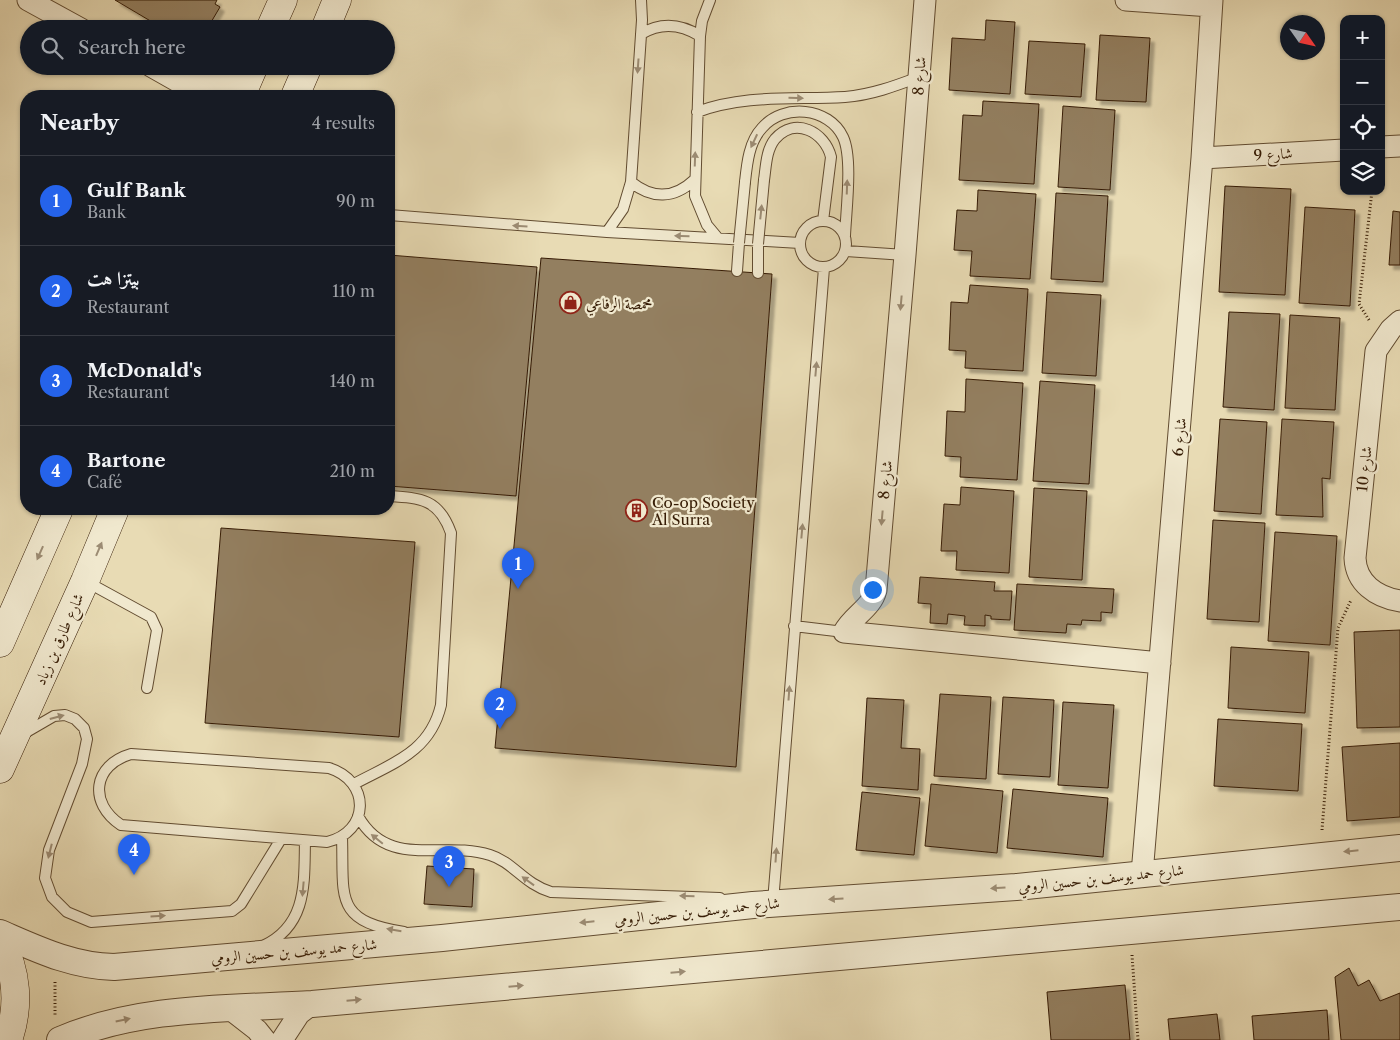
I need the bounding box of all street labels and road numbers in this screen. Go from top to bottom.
street label: شارع 8 [908,56,934,96]
street label: شارع 9 [1253,143,1293,169]
street label: شارع 6 [1168,417,1194,458]
street label: شارع 10 [1352,445,1380,493]
street label: شارع 8 [874,460,900,501]
street label: شارع طارق بن زياد [30,590,91,689]
street label: شارع حمد يوسف بن حسين الرومي [1017,860,1185,900]
street label: شارع حمد يوسف بن حسين الرومي [613,893,781,933]
street label: شارع حمد يوسف بن حسين الرومي [210,934,378,972]

